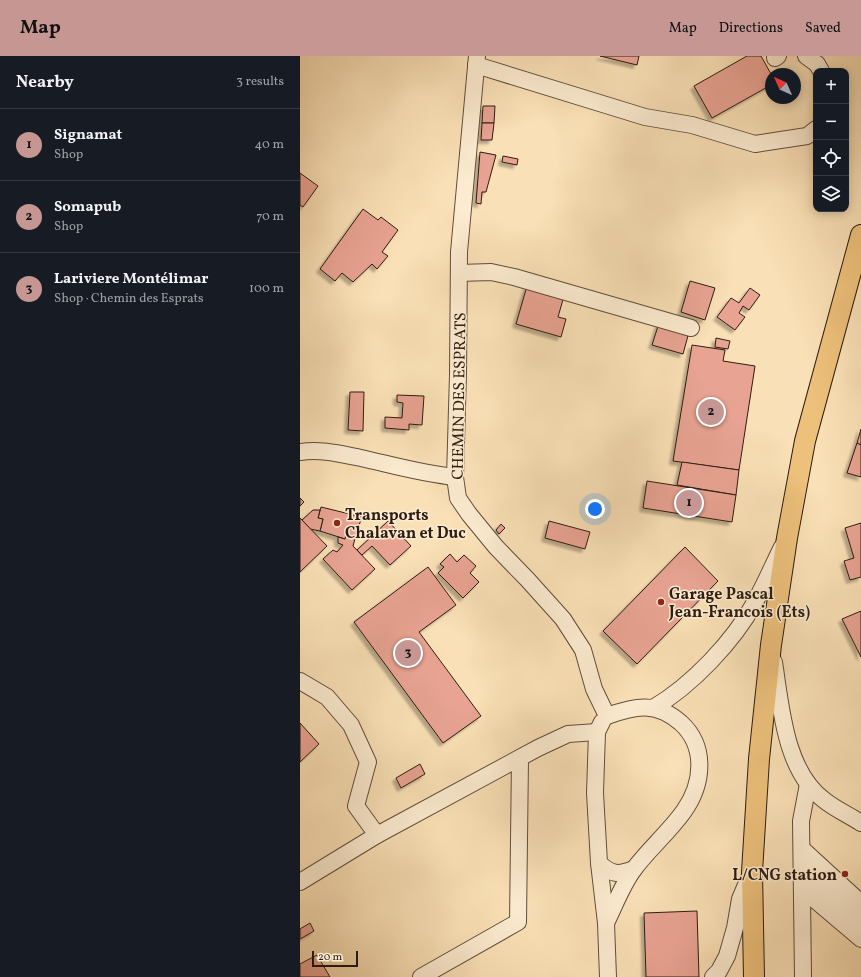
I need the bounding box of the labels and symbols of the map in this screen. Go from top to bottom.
north arrow [765,68,801,104]
street label: CHEMIN DES ESPRATS [448,312,472,480]
pin: 2 [698,397,724,427]
pin: 1 [676,488,702,518]
your location [585,499,605,519]
place label: Transports Chalavan et Duc [345,505,466,545]
marker: Transports Chalavan et Duc [332,518,342,528]
place label: Garage Pascal Jean-Francois (Ets) [668,584,810,624]
marker: Garage Pascal Jean-Francois (Ets) [656,597,666,607]
pin: 3 [395,638,421,668]
place label: L/CNG station [732,865,837,887]
marker: L/CNG station [840,869,850,879]
scale bar [312,949,358,968]

